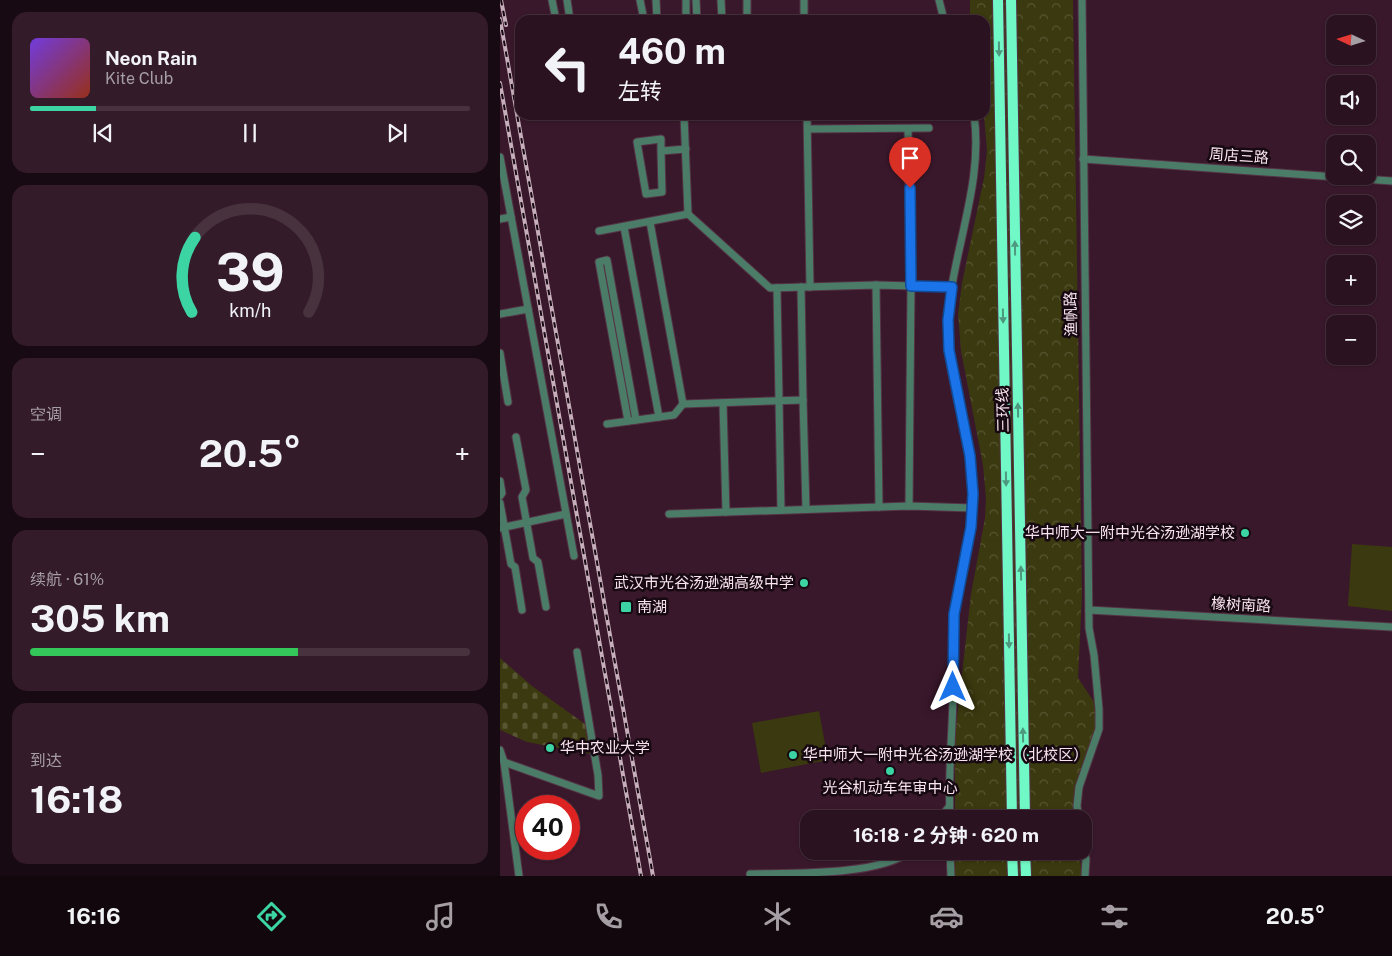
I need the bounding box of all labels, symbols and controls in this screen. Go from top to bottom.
north arrow [1326,15,1376,65]
map controls [1326,15,1376,365]
text: 460 m [618,31,726,72]
icon: left [535,35,600,100]
one-way arrow [995,41,1003,57]
text: Neon Rain [105,47,197,69]
text: Kite Club [105,69,173,88]
button: sound [1326,75,1376,125]
text: 左转 [618,78,662,104]
icon: previous [89,119,117,147]
icon: pause [236,119,264,147]
icon: next [383,119,411,147]
button: search [1326,135,1376,185]
pin [889,137,931,188]
icon: arrive [896,144,924,172]
street label: 周店三路 [1209,145,1270,166]
button: layers [1326,195,1376,245]
one-way arrow [1011,239,1019,255]
text: 39 [216,242,284,303]
button: + [1326,255,1376,305]
street label: 渔帆路 [1062,291,1079,337]
text: km/h [229,300,271,321]
one-way arrow [1000,308,1008,324]
button: − [1326,315,1376,365]
street label: 三环线 [994,387,1011,433]
one-way arrow [1014,402,1022,418]
text: 空调 [30,405,62,424]
text: 20.5° [199,431,301,476]
text: − [30,437,46,470]
text: + [454,437,470,470]
one-way arrow [1002,471,1010,487]
place label: 华中师大一附中光谷汤逊湖学校 [1025,524,1235,541]
marker: 华中师大一附中光谷汤逊湖学校 [1239,527,1251,539]
one-way arrow [1017,564,1025,580]
text: 续航 · 61% [30,570,104,589]
place label: 武汉市光谷汤逊湖高级中学 [614,574,794,591]
marker: 武汉市光谷汤逊湖高级中学 [798,577,810,589]
street label: 橡树南路 [1211,594,1271,615]
text: 305 km [30,596,170,641]
place label: 南湖 [637,598,667,615]
marker: 南湖 [619,600,633,614]
one-way arrow [1005,633,1013,649]
position arrow [926,660,978,712]
one-way arrow [1019,727,1027,743]
place label: 华中农业大学 [560,739,650,756]
marker: 华中农业大学 [544,742,556,754]
place label: 华中师大一附中光谷汤逊湖学校（北校区） [803,746,1088,763]
marker: 华中师大一附中光谷汤逊湖学校（北校区） [787,749,799,761]
text: 到达 [30,751,62,770]
marker: 光谷机动车年审中心 [884,765,896,777]
text: 16:18 [30,777,123,822]
place label: 光谷机动车年审中心 [822,779,958,796]
speed limit sign: 40 [515,795,580,860]
text: 16:18 · 2 分钟 · 620 m [853,824,1039,846]
icon: directions [254,899,289,934]
icon: music [423,899,458,934]
icon: phone [591,899,626,934]
icon: climate [760,899,795,934]
icon: car [929,899,964,934]
icon: filters [1097,899,1132,934]
text: 16:16 [67,903,121,929]
text: 20.5° [1266,903,1325,929]

